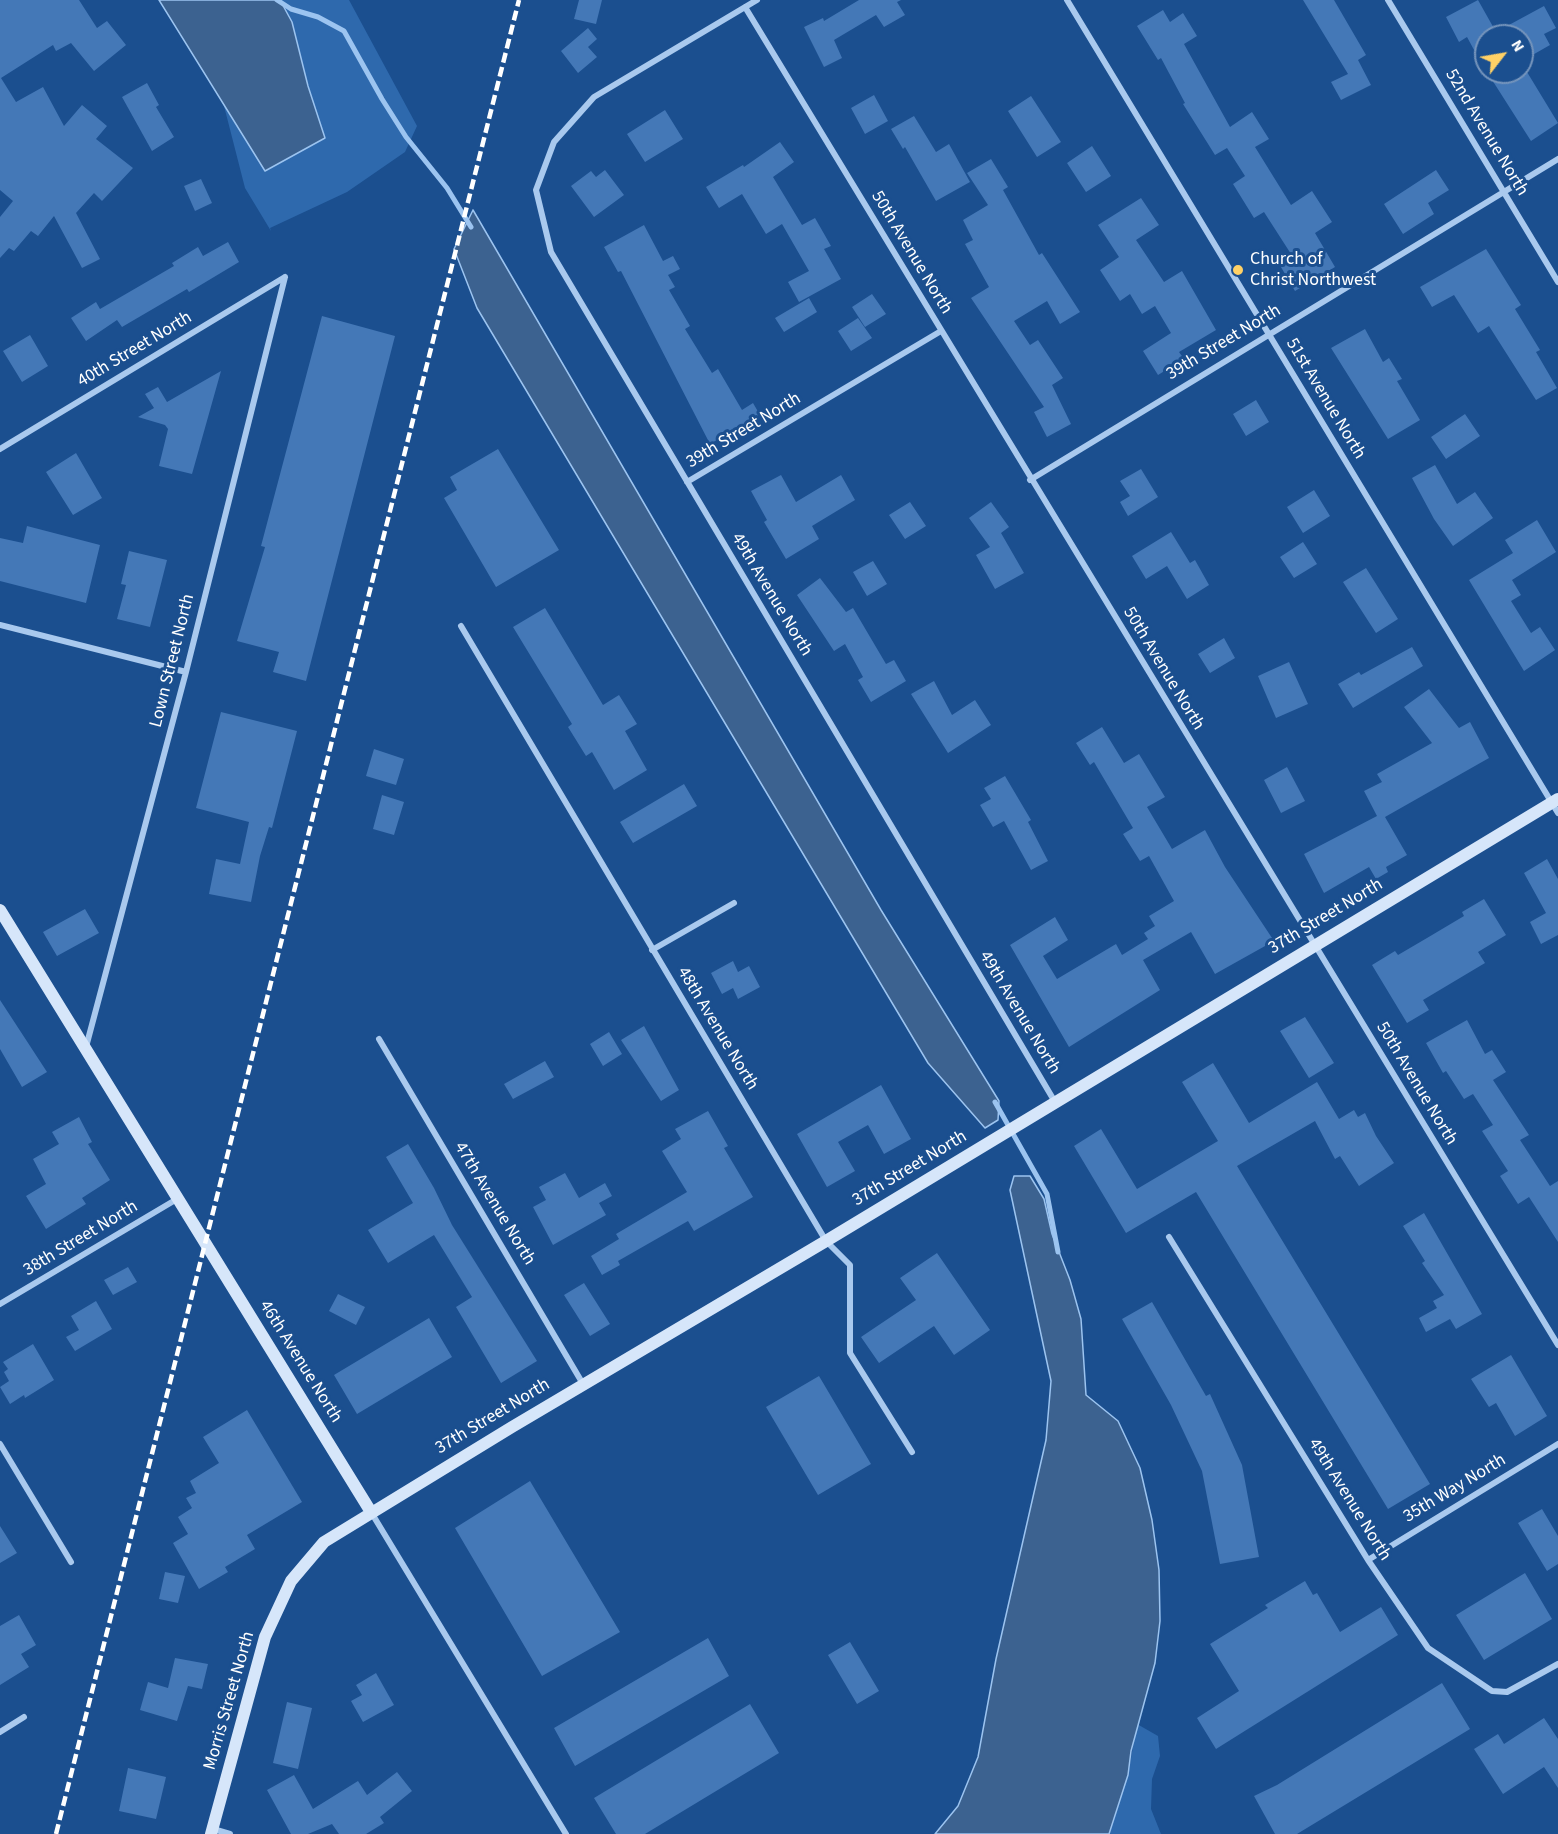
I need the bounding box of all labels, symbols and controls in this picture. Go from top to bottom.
north arrow [1474,24,1534,84]
text: N [1506,36,1530,56]
street label: 52nd Avenue North [1440,66,1532,200]
street label: 50th Avenue North [866,187,956,319]
place label: Church of Christ Northwest [1250,249,1376,292]
marker: Church of Christ Northwest [1231,263,1245,277]
street label: 39th Street North [1163,300,1285,386]
street label: 40th Street North [74,307,196,393]
street label: 51st Avenue North [1280,335,1370,463]
street label: 39th Street North [683,388,805,474]
street label: 49th Avenue North [726,529,816,661]
street label: Lown Street North [146,592,200,730]
street label: 50th Avenue North [1118,603,1208,735]
street label: 37th Street North [1265,874,1387,960]
street label: 49th Avenue North [974,947,1064,1079]
street label: 48th Avenue North [672,963,762,1095]
street label: 50th Avenue North [1371,1018,1461,1150]
street label: 37th Street North [849,1126,971,1212]
street label: 47th Avenue North [449,1138,539,1270]
street label: 38th Street North [20,1196,142,1282]
street label: 46th Avenue North [254,1297,346,1427]
street label: 37th Street North [432,1374,554,1460]
street label: 49th Avenue North [1303,1435,1395,1565]
street label: 35th Way North [1400,1450,1510,1528]
street label: Morris Street North [200,1629,260,1773]

